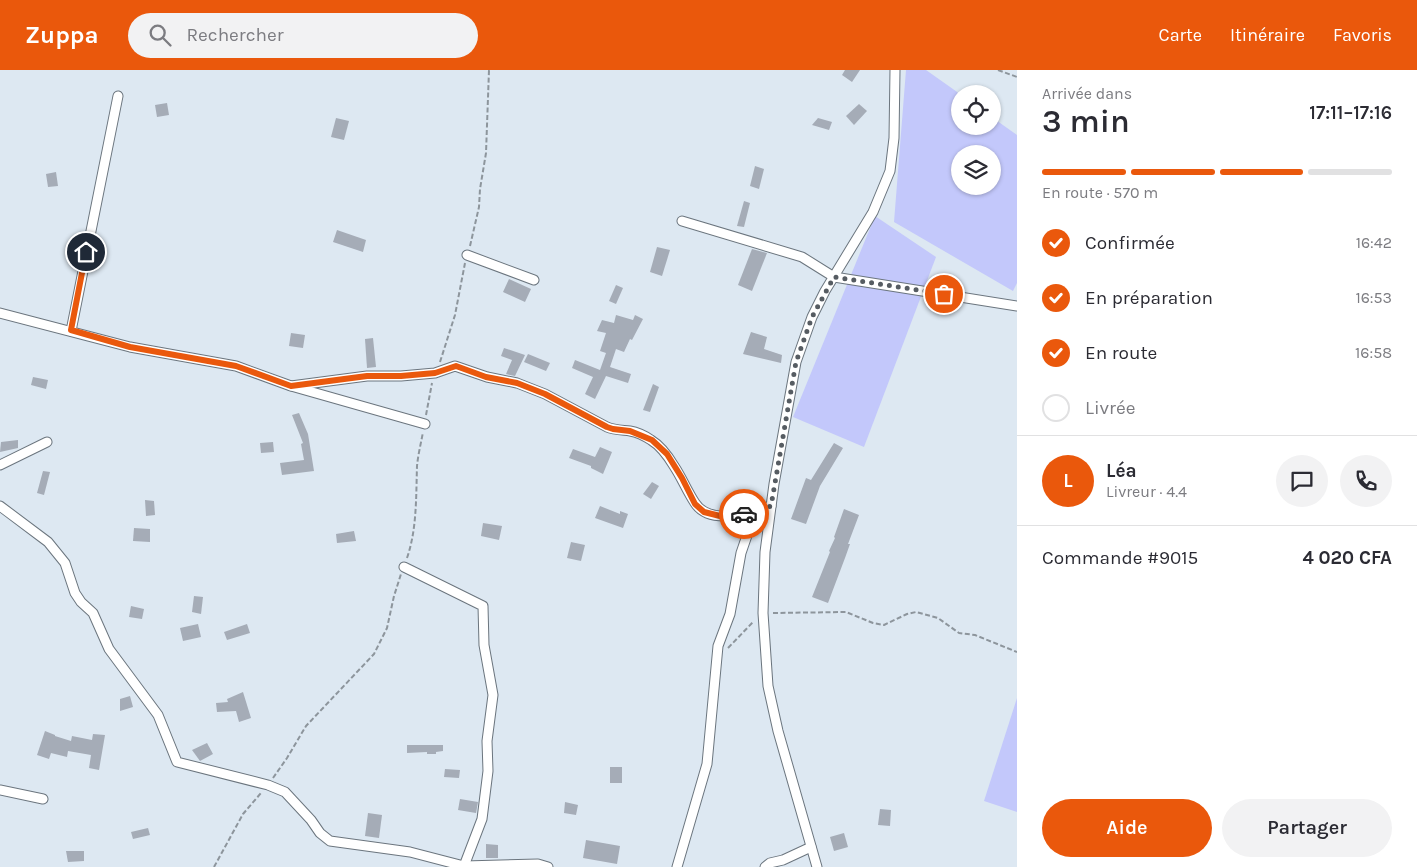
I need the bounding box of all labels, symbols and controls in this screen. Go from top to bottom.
search box [128,13,478,58]
text: Zuppa [25,21,98,49]
icon: search [146,21,174,49]
text: Rechercher [186,24,284,46]
text: Carte [1159,24,1202,46]
text: Itinéraire [1230,24,1305,46]
text: Favoris [1333,24,1392,46]
text: Arrivée dans [1042,84,1132,103]
map controls [951,85,1001,195]
button: locate [951,85,1001,135]
text: 17:11–17:16 [1309,102,1392,124]
text: 3 min [1042,103,1130,140]
button: layers [951,145,1001,195]
text: En route · 570 m [1042,183,1158,202]
icon: check [1042,229,1070,257]
pin [65,231,107,273]
text: Confirmée [1085,232,1175,254]
text: 16:42 [1356,233,1392,252]
icon: home [72,238,100,266]
pin [923,273,965,315]
icon: bag [930,280,958,308]
icon: check [1042,284,1070,312]
text: En préparation [1085,287,1213,309]
text: 16:53 [1355,288,1392,307]
icon: check [1042,339,1070,367]
text: En route [1085,342,1157,364]
text: 16:58 [1355,343,1392,362]
text: Livrée [1085,397,1135,419]
button: chat [1276,455,1328,507]
button: phone [1340,455,1392,507]
text: Léa [1106,460,1137,482]
text: L [1063,470,1073,492]
text: Livreur · 4.4 [1106,482,1187,501]
courier [719,489,769,539]
icon: car [730,500,758,528]
text: Commande #9015 [1042,547,1198,569]
text: 4 020 CFA [1302,547,1392,569]
button: Aide [1042,799,1212,857]
button: Partager [1222,799,1392,857]

